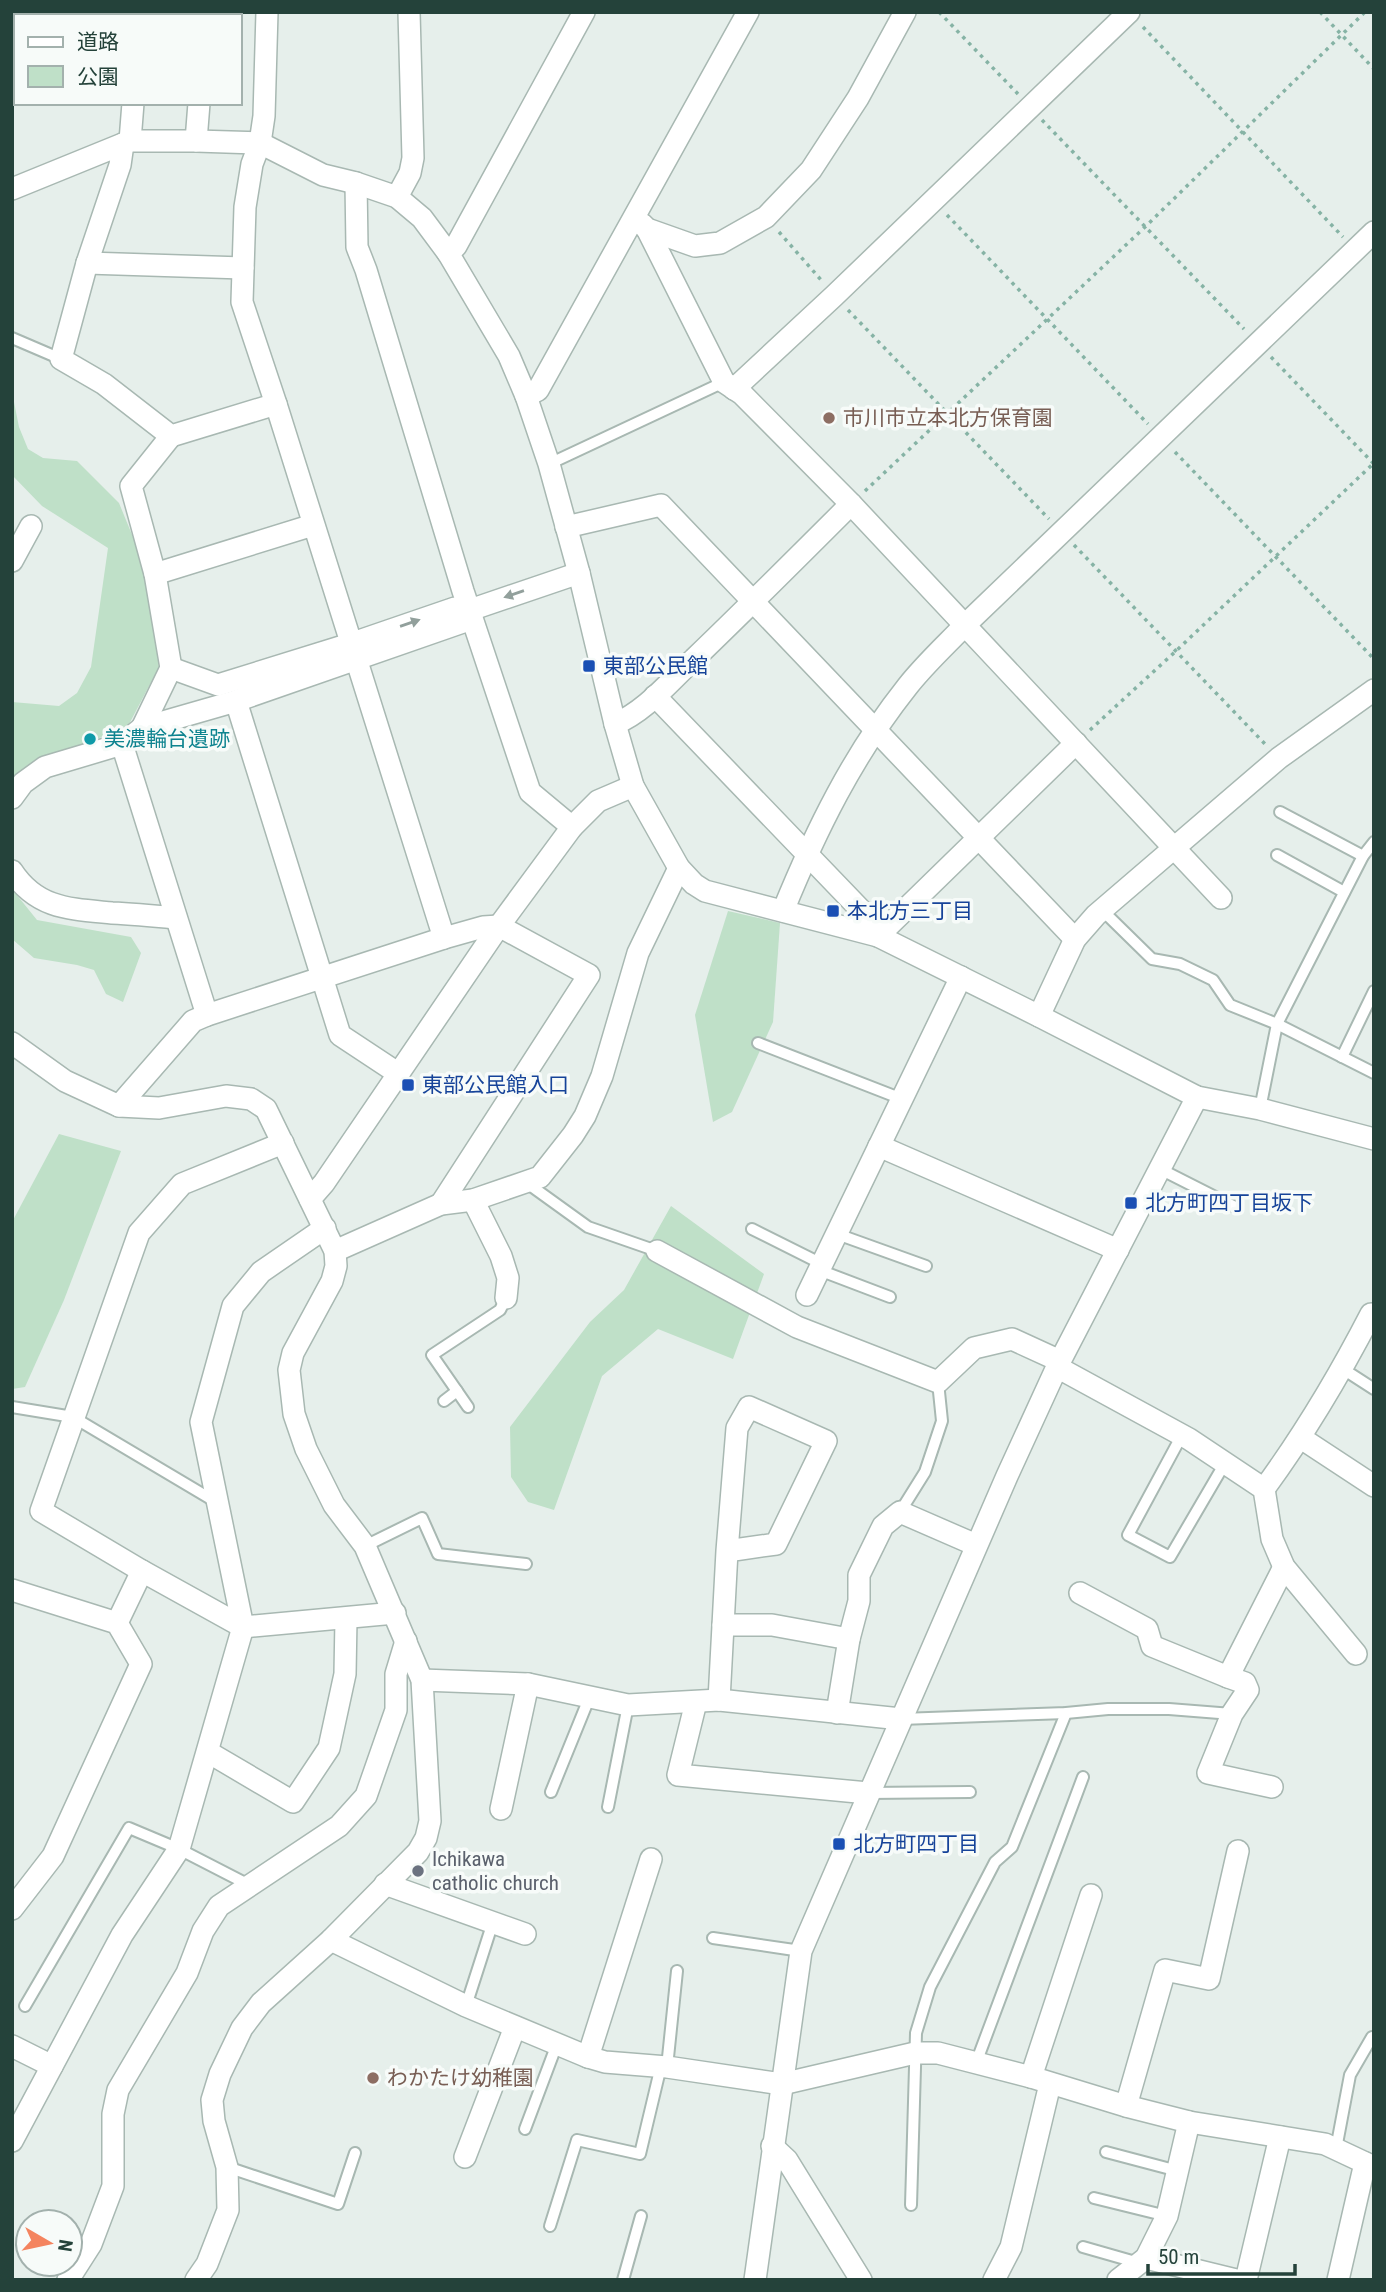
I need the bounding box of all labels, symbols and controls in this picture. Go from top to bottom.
legend [14,14,242,105]
text: 道路 [77,30,119,54]
text: 公園 [77,65,119,89]
place label: 市川市立本北方保育園 [843,406,1053,430]
marker: 市川市立本北方保育園 [821,410,837,426]
one-way arrow [504,589,525,600]
one-way arrow [399,617,420,628]
place label: 東部公民館 [603,654,708,678]
marker: 東部公民館 [581,658,597,674]
place label: 美濃輪台遺跡 [104,727,230,751]
marker: 美濃輪台遺跡 [82,731,98,747]
place label: 本北方三丁目 [847,899,973,923]
marker: 本北方三丁目 [825,903,841,919]
place label: 東部公民館入口 [422,1073,569,1097]
marker: 東部公民館入口 [400,1077,416,1093]
place label: 北方町四丁目坂下 [1145,1191,1313,1215]
marker: 北方町四丁目坂下 [1123,1195,1139,1211]
place label: 北方町四丁目 [853,1832,979,1856]
marker: 北方町四丁目 [831,1836,847,1852]
place label: Ichikawa catholic church [432,1847,559,1895]
marker: Ichikawa catholic church [410,1863,426,1879]
place label: わかたけ幼稚園 [387,2066,534,2090]
marker: わかたけ幼稚園 [365,2070,381,2086]
north arrow [14,2208,84,2278]
scale bar [1148,2232,1295,2276]
text: N [53,2238,78,2253]
text: 50 m [1158,2245,1199,2269]

